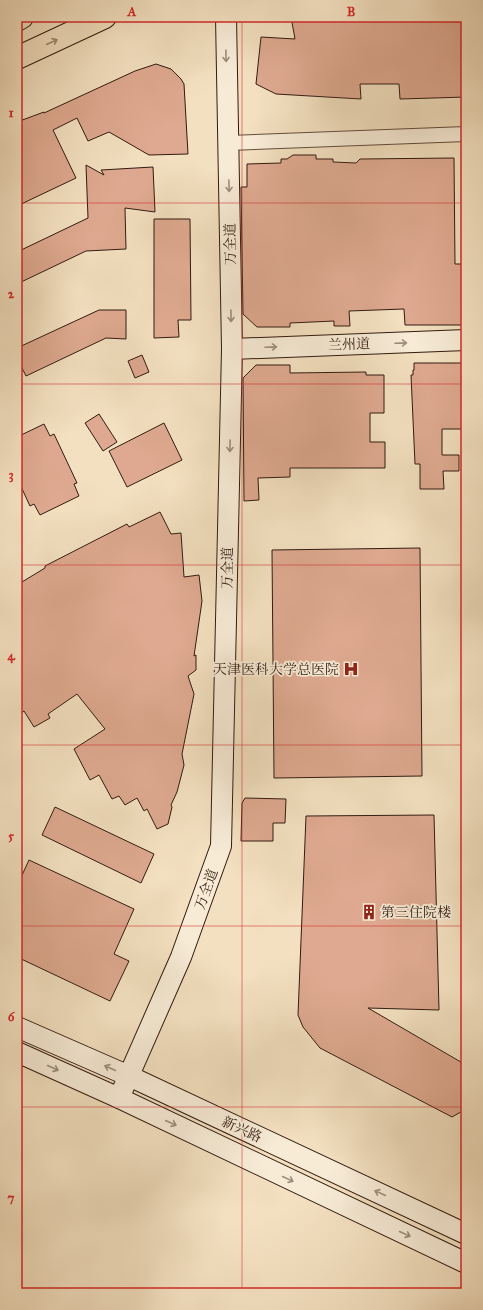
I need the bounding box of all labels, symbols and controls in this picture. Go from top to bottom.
text: A [127,4,137,20]
text: B [347,4,356,20]
one-way arrow [46,37,58,45]
one-way arrow [223,49,230,62]
text: 1 [8,105,14,121]
one-way arrow [225,179,233,192]
street label: 万全道 [222,223,239,265]
text: 2 [8,286,15,302]
one-way arrow [228,309,235,322]
street label: 兰州道 [328,335,370,354]
one-way arrow [394,339,407,346]
one-way arrow [264,343,277,351]
one-way arrow [226,439,234,452]
text: 3 [8,467,14,483]
street label: 万全道 [219,547,236,589]
text: 4 [7,648,15,664]
hospital icon: 天津医科大学总医院 [342,660,360,678]
place label: 天津医科大学总医院 [213,661,339,678]
text: 5 [8,828,15,844]
street label: 万全道 [191,867,222,912]
building icon: 第三住院楼 [360,903,378,921]
place label: 第三住院楼 [381,904,451,921]
text: 6 [8,1009,16,1025]
one-way arrow [104,1064,116,1071]
one-way arrow [46,1065,58,1072]
street label: 新兴路 [219,1113,264,1146]
one-way arrow [164,1120,176,1127]
one-way arrow [282,1176,294,1183]
one-way arrow [374,1189,386,1196]
text: 7 [8,1190,15,1206]
one-way arrow [399,1231,411,1238]

